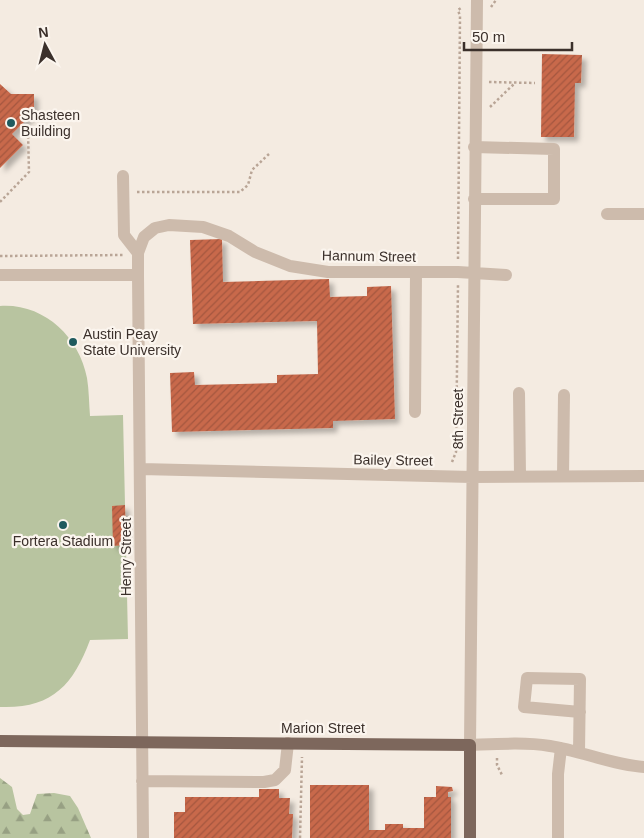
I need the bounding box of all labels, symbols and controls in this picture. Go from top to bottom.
north arrow [20,20,70,70]
scale bar [464,20,572,52]
text: N [37,24,49,41]
text: 50 m [472,28,505,45]
place label: Shasteen Building [21,107,80,139]
marker: Shasteen Building [5,117,17,129]
street label: Hannum Street [322,247,416,265]
place label: Austin Peay State University [83,326,181,358]
marker: Austin Peay State University [67,336,79,348]
street label: 8th Street [450,389,466,449]
street label: Bailey Street [353,451,433,469]
street label: Henry Street [118,518,134,596]
marker: Fortera Stadium [57,519,69,531]
place label: Fortera Stadium [13,533,113,549]
street label: Marion Street [281,720,365,736]

